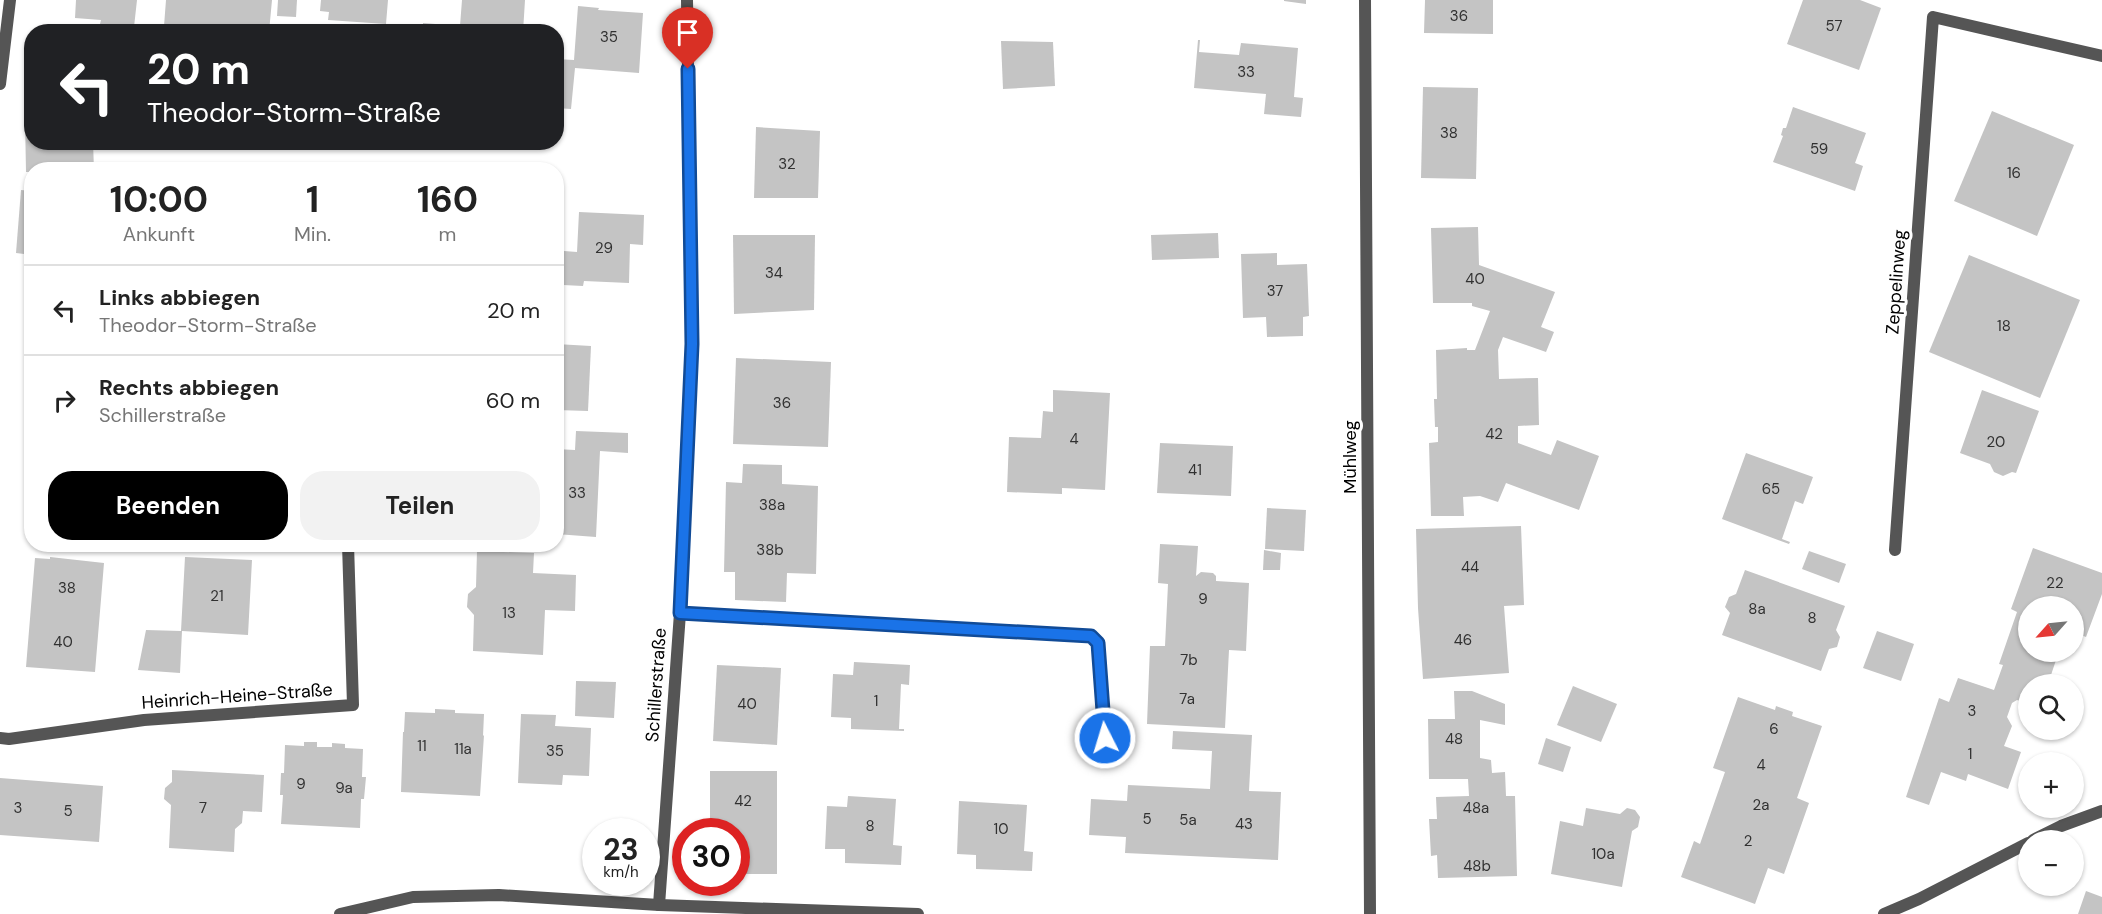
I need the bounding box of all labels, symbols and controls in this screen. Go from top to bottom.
house number: 36 [1450,6,1468,26]
pin [662,7,713,69]
icon: arrive [671,16,704,49]
house number: 57 [1826,16,1842,36]
house number: 35 [600,27,618,47]
text: 20 m [147,42,250,97]
icon: left [48,48,126,126]
house number: 33 [1237,62,1255,82]
text: Theodor-Storm-Straße [147,95,441,130]
house number: 38 [1440,123,1458,143]
house number: 59 [1810,139,1828,159]
house number: 32 [778,154,796,174]
house number: 16 [2007,163,2021,183]
text: 10:00 [110,176,208,223]
text: 1 [306,176,319,223]
text: 160 [417,176,478,223]
text: Ankunft [123,221,195,247]
text: Min. [294,221,331,247]
text: m [439,221,456,247]
street label: Zeppelinweg [1880,229,1912,335]
house number: 29 [595,238,613,258]
house number: 34 [765,263,783,283]
house number: 40 [1465,269,1485,289]
house number: 37 [1267,281,1283,301]
text: Links abbiegen [99,283,260,312]
icon: left [48,294,81,327]
text: 20 m [487,296,540,325]
text: Theodor-Storm-Straße [99,312,317,338]
house number: 18 [1997,316,2011,336]
text: Rechts abbiegen [99,373,279,402]
icon: right [48,384,81,417]
text: 60 m [486,386,540,415]
house number: 36 [773,393,791,413]
text: Schillerstraße [99,402,226,428]
street label: Mühlweg [1338,420,1362,494]
house number: 42 [1485,424,1503,444]
house number: 4 [1069,429,1079,449]
house number: 20 [1987,432,2005,452]
house number: 41 [1188,460,1202,480]
button: Beenden [48,471,288,540]
button: Teilen [300,471,540,540]
house number: 65 [1762,479,1780,499]
house number: 33 [568,483,586,503]
house number: 38a [759,495,785,515]
house number: 38b [756,540,784,560]
house number: 44 [1461,557,1479,577]
house number: 22 [2046,573,2064,593]
house number: 38 [58,578,76,598]
house number: 21 [210,586,224,606]
house number: 9 [1198,589,1208,609]
north arrow [2018,596,2084,662]
map controls [2018,596,2084,896]
house number: 8a [1748,599,1766,619]
house number: 13 [502,603,516,623]
house number: 8 [1807,608,1817,628]
street label: Schillerstraße [640,627,672,743]
house number: 46 [1454,630,1472,650]
house number: 40 [53,632,73,652]
house number: 7b [1180,650,1198,670]
button: search [2018,674,2084,740]
street label: Heinrich-Heine-Straße [141,677,333,715]
house number: 7a [1179,689,1195,709]
house number: 1 [874,691,878,711]
house number: 40 [737,694,757,714]
house number: 3 [1968,701,1976,721]
position arrow [1073,706,1137,770]
house number: 6 [1769,719,1779,739]
house number: 48 [1445,729,1463,749]
house number: 11 [417,736,427,756]
house number: 11a [454,739,472,759]
house number: 35 [546,741,564,761]
house number: 1 [1968,744,1972,764]
button: + [2018,752,2084,818]
house number: 4 [1756,755,1766,775]
house number: 9 [296,774,306,794]
house number: 9a [335,778,353,798]
house number: 42 [734,791,752,811]
house number: 2a [1753,795,1769,815]
house number: 3 [14,798,22,818]
house number: 7 [199,798,207,818]
house number: 48a [1463,798,1489,818]
house number: 5 [63,801,73,821]
house number: 5 [1142,809,1152,829]
house number: 5a [1179,810,1197,830]
house number: 43 [1235,814,1253,834]
house number: 8 [865,816,875,836]
speed limit sign: 30 [672,818,750,896]
house number: 10 [994,819,1008,839]
text: 23 [603,830,639,869]
button: − [2018,830,2084,896]
house number: 2 [1744,831,1752,851]
house number: 10a [1591,844,1615,864]
house number: 48b [1463,856,1491,876]
text: km/h [603,862,639,882]

